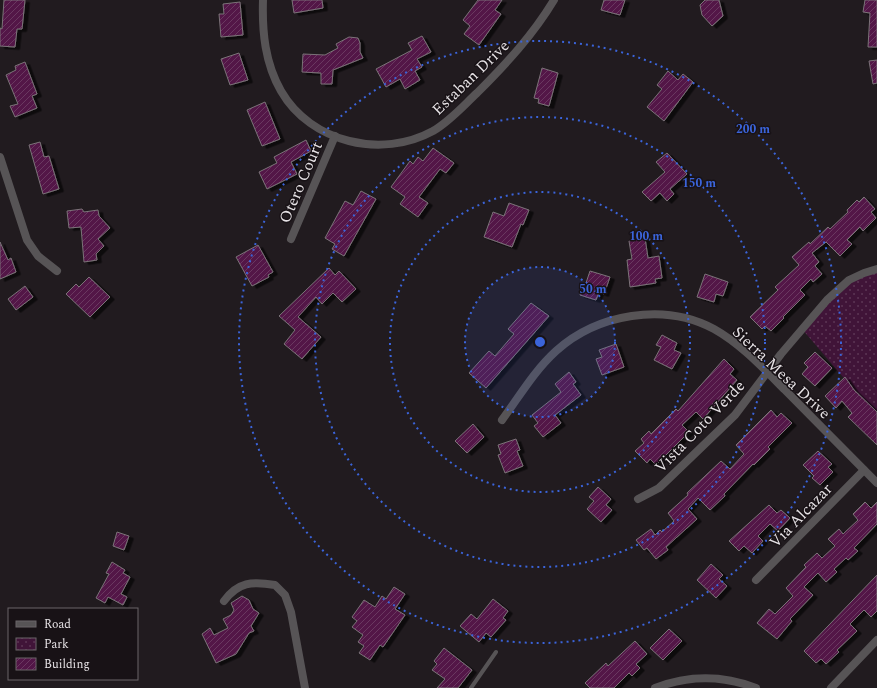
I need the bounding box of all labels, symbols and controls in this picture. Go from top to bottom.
street label: Estaban Drive [426,34,515,121]
text: 200 m [736,120,770,139]
street label: Otero Court [273,138,329,227]
text: 150 m [682,174,716,193]
text: 100 m [629,227,663,246]
text: 50 m [579,280,607,299]
street label: Sierra Mesa Drive [727,321,836,425]
centre of rings [533,335,547,349]
street label: Vista Coto Verde [649,375,751,479]
street label: Via Alcazar [763,478,838,554]
legend [8,608,138,680]
text: Road [44,615,71,634]
text: Park [44,635,69,654]
text: Building [44,655,90,674]

